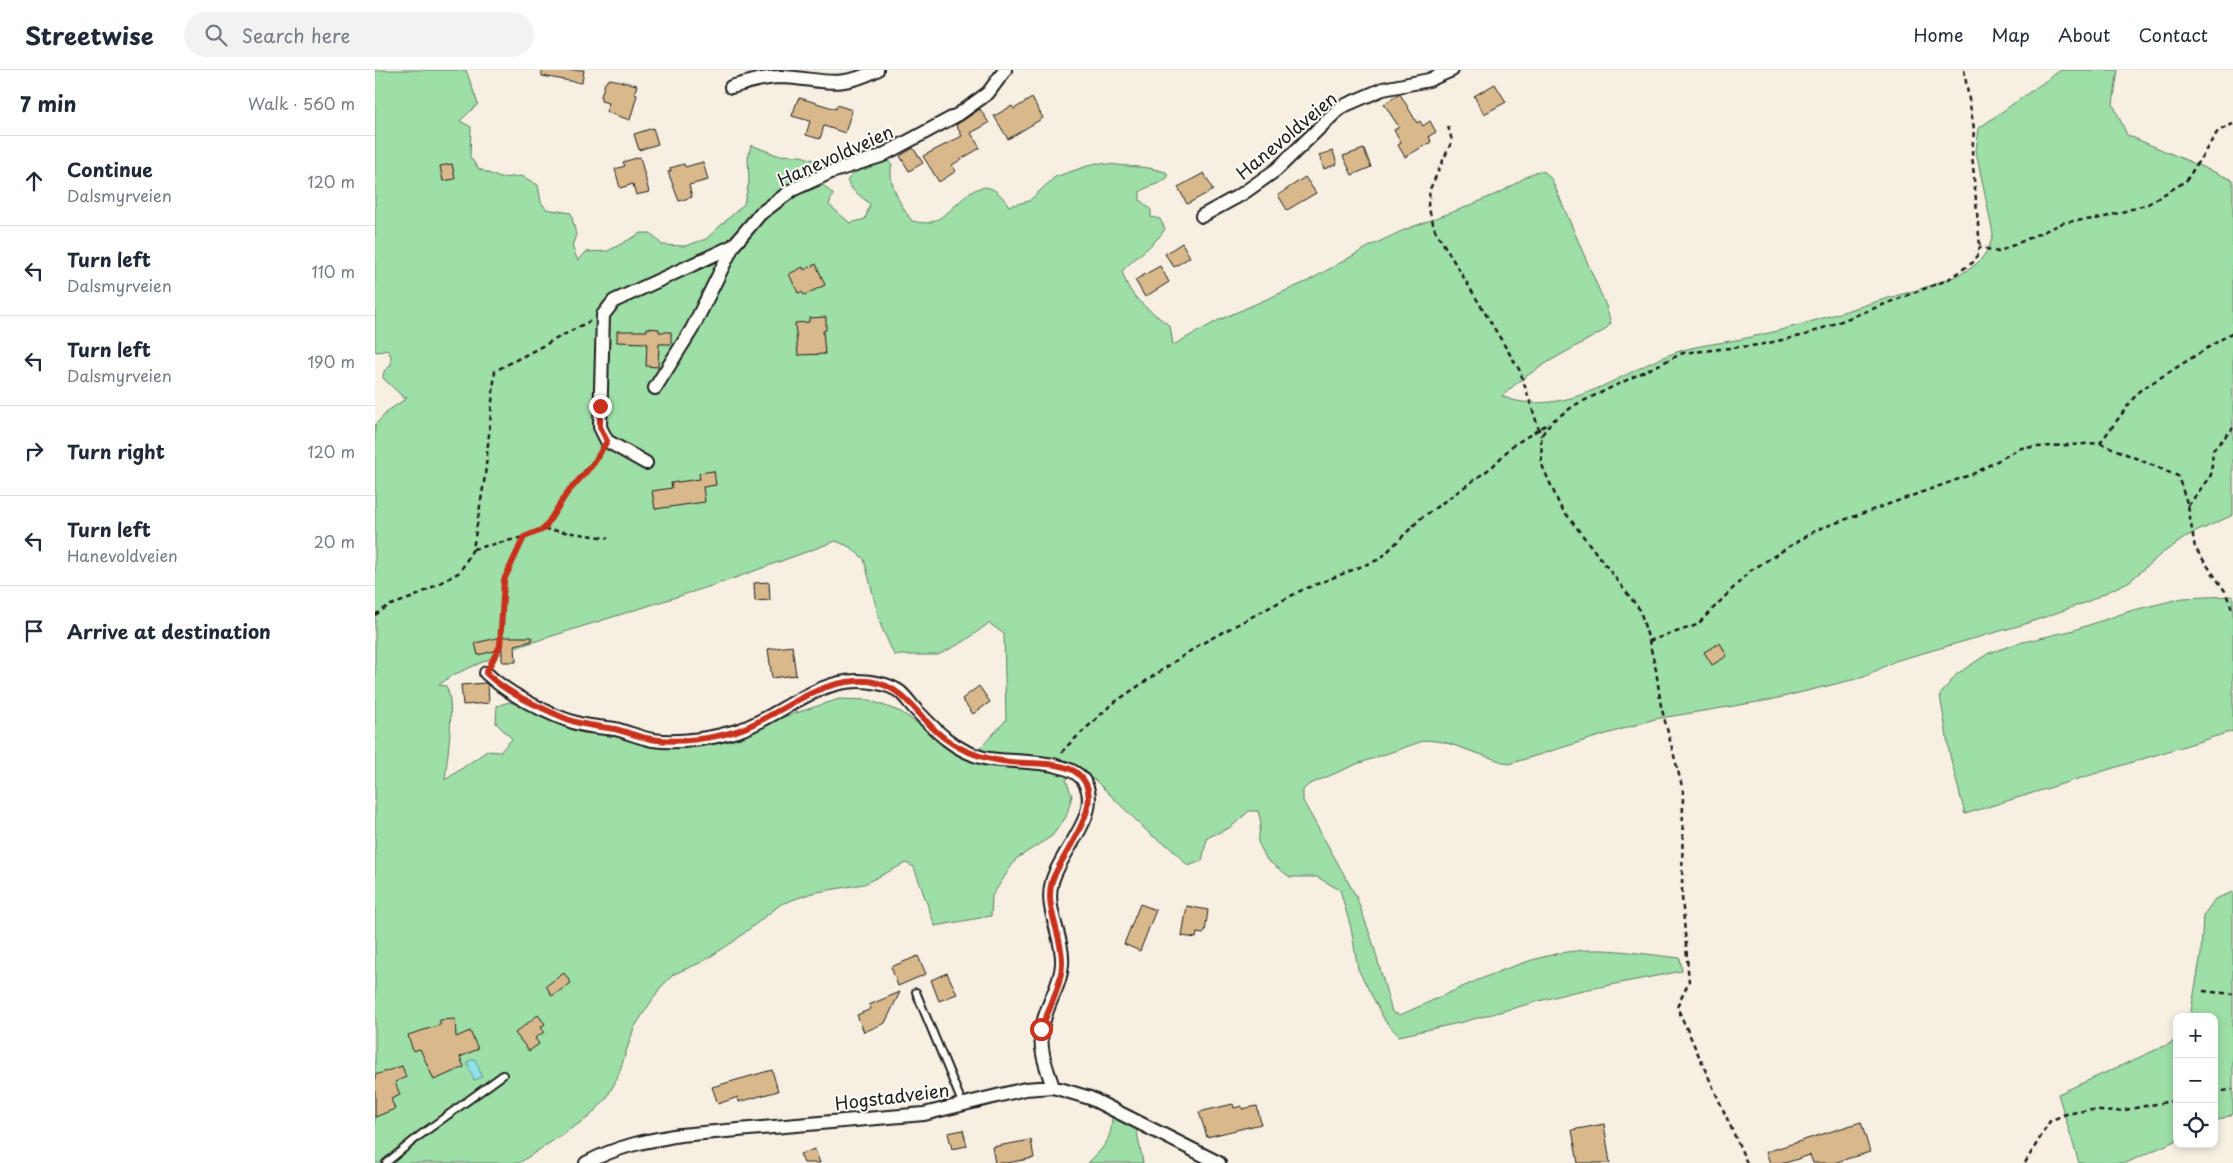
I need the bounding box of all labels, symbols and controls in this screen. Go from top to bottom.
search box [184,12,534,57]
text: Streetwise [25,17,154,53]
icon: search [202,21,230,49]
text: Search here [242,21,350,49]
text: Home [1913,21,1963,48]
text: Map [1991,21,2030,48]
text: About [2058,21,2110,48]
text: Contact [2138,21,2208,48]
street label: Hanevoldveien [1230,85,1342,185]
text: 7 min [20,87,76,119]
text: Walk · 560 m [248,91,355,115]
street label: Hanevoldveien [773,117,897,193]
text: Continue [67,155,153,183]
icon: ahead [20,167,48,195]
text: 120 m [308,169,355,193]
text: Dalsmyrveien [67,183,172,207]
text: Turn left [67,245,151,273]
icon: left [20,257,48,285]
text: 110 m [312,259,355,283]
text: Dalsmyrveien [67,273,172,297]
text: Turn left [67,335,151,363]
icon: left [20,347,48,375]
text: 190 m [307,349,355,373]
text: Dalsmyrveien [67,363,172,387]
route end [589,395,612,418]
icon: right [20,437,48,465]
text: Turn right [67,437,165,465]
text: 120 m [308,439,355,463]
text: Turn left [67,515,151,543]
icon: left [20,527,48,555]
text: 20 m [314,529,355,553]
text: Hanevoldveien [67,543,178,567]
icon: arrive [20,617,48,645]
text: Arrive at destination [67,617,271,645]
map controls [2173,1013,2218,1148]
button: + [2173,1013,2218,1058]
route start [1030,1018,1053,1041]
button: − [2173,1058,2218,1103]
street label: Hogstadveien [833,1076,951,1116]
button: locate [2173,1103,2218,1148]

